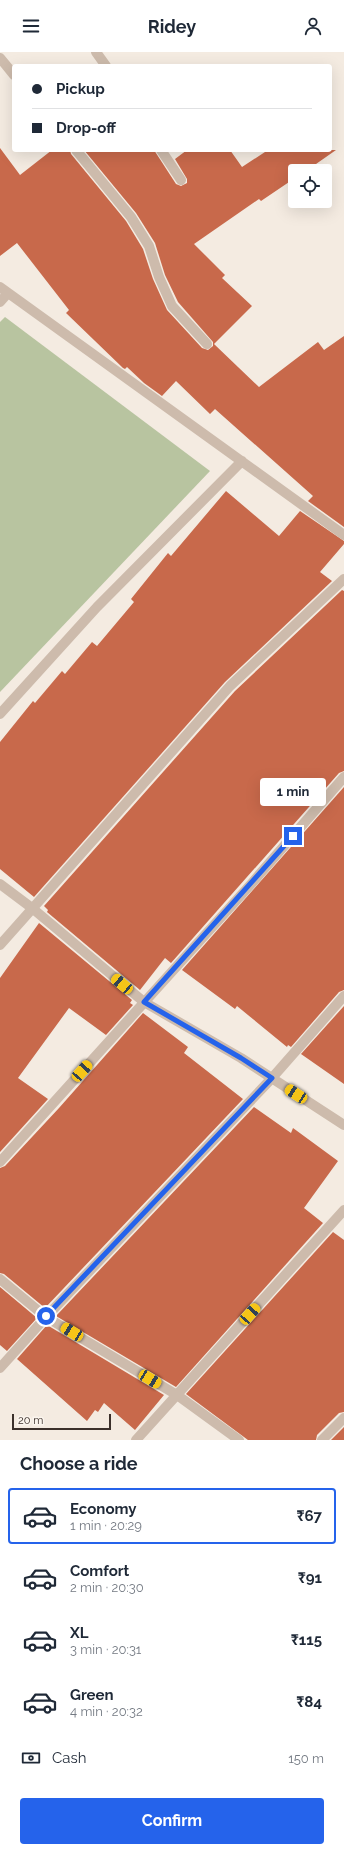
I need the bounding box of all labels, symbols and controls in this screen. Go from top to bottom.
icon: menu [20,15,42,37]
icon: person [302,15,324,37]
text: Ridey [148,16,196,37]
text: Pickup [56,80,105,98]
text: Drop-off [56,119,116,137]
map controls [288,164,332,208]
button: locate [288,164,332,208]
callout: 1 min [260,778,326,806]
text: 1 min [277,784,309,799]
route end [284,827,302,845]
car [109,972,135,996]
car [70,1058,94,1084]
car [283,1082,309,1106]
car [238,1301,262,1327]
route start [37,1307,55,1325]
car [59,1321,85,1343]
car [137,1368,163,1390]
scale bar [12,1412,111,1431]
text: 20 m [18,1414,43,1427]
text: Choose a ride [20,1453,138,1474]
icon: car [22,1498,58,1534]
text: Economy [70,1500,137,1518]
text: ₹67 [296,1507,322,1525]
text: 1 min · 20:29 [70,1518,142,1533]
icon: car [22,1560,58,1596]
text: Comfort [70,1562,129,1580]
text: ₹91 [298,1569,322,1587]
text: 2 min · 20:30 [70,1580,144,1595]
icon: car [22,1622,58,1658]
text: XL [70,1624,88,1642]
text: ₹115 [291,1631,322,1649]
text: 3 min · 20:31 [70,1642,141,1657]
icon: car [22,1684,58,1720]
text: Green [70,1686,114,1704]
text: ₹84 [296,1693,322,1711]
text: 4 min · 20:32 [70,1704,143,1719]
icon: cash [20,1747,42,1769]
text: Cash [52,1749,86,1767]
text: 150 m [288,1751,324,1766]
button: Confirm [20,1798,324,1844]

